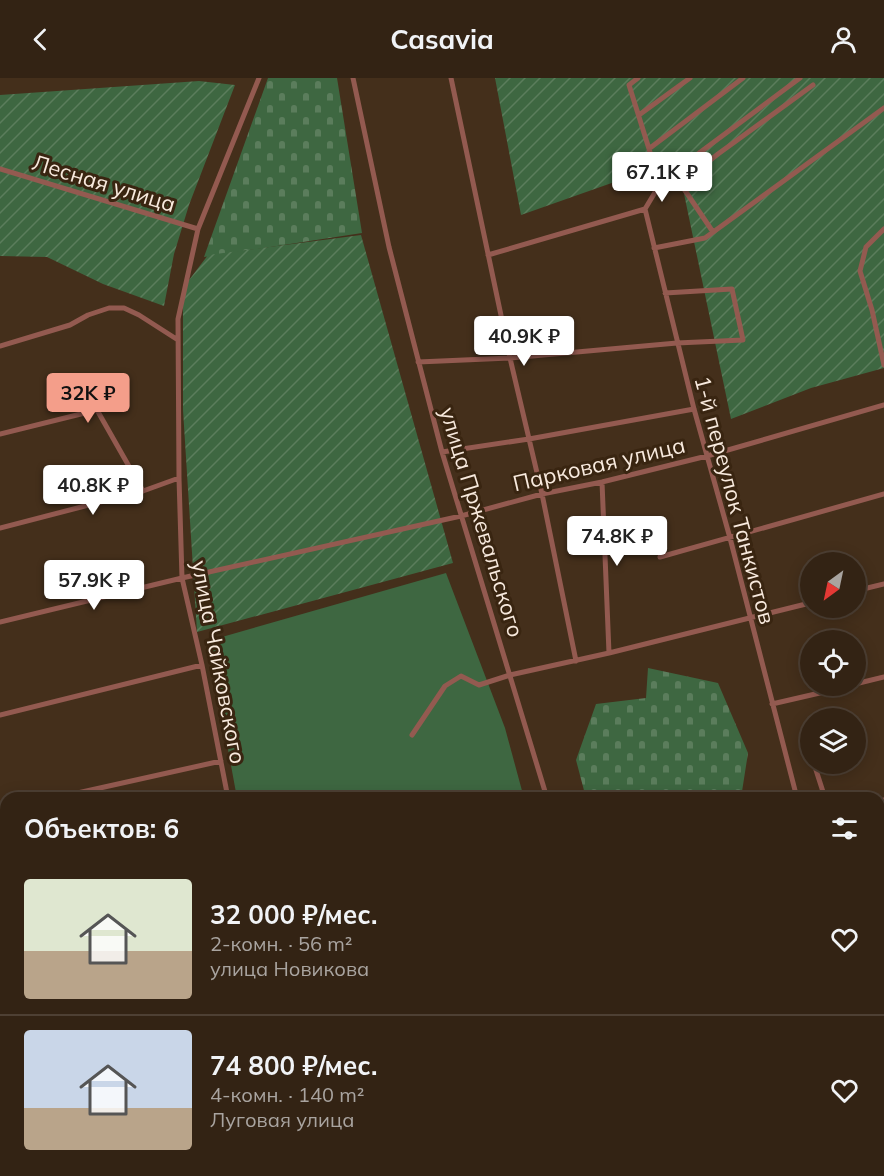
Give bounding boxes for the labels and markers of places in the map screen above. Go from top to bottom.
pin: 67.1K ₽ [607,152,717,203]
pin: 40.9K ₽ [469,316,579,367]
pin: 32K ₽ [46,373,130,424]
pin: 40.8K ₽ [38,465,148,516]
pin: 74.8K ₽ [562,516,672,567]
pin: 57.9K ₽ [39,560,149,611]

